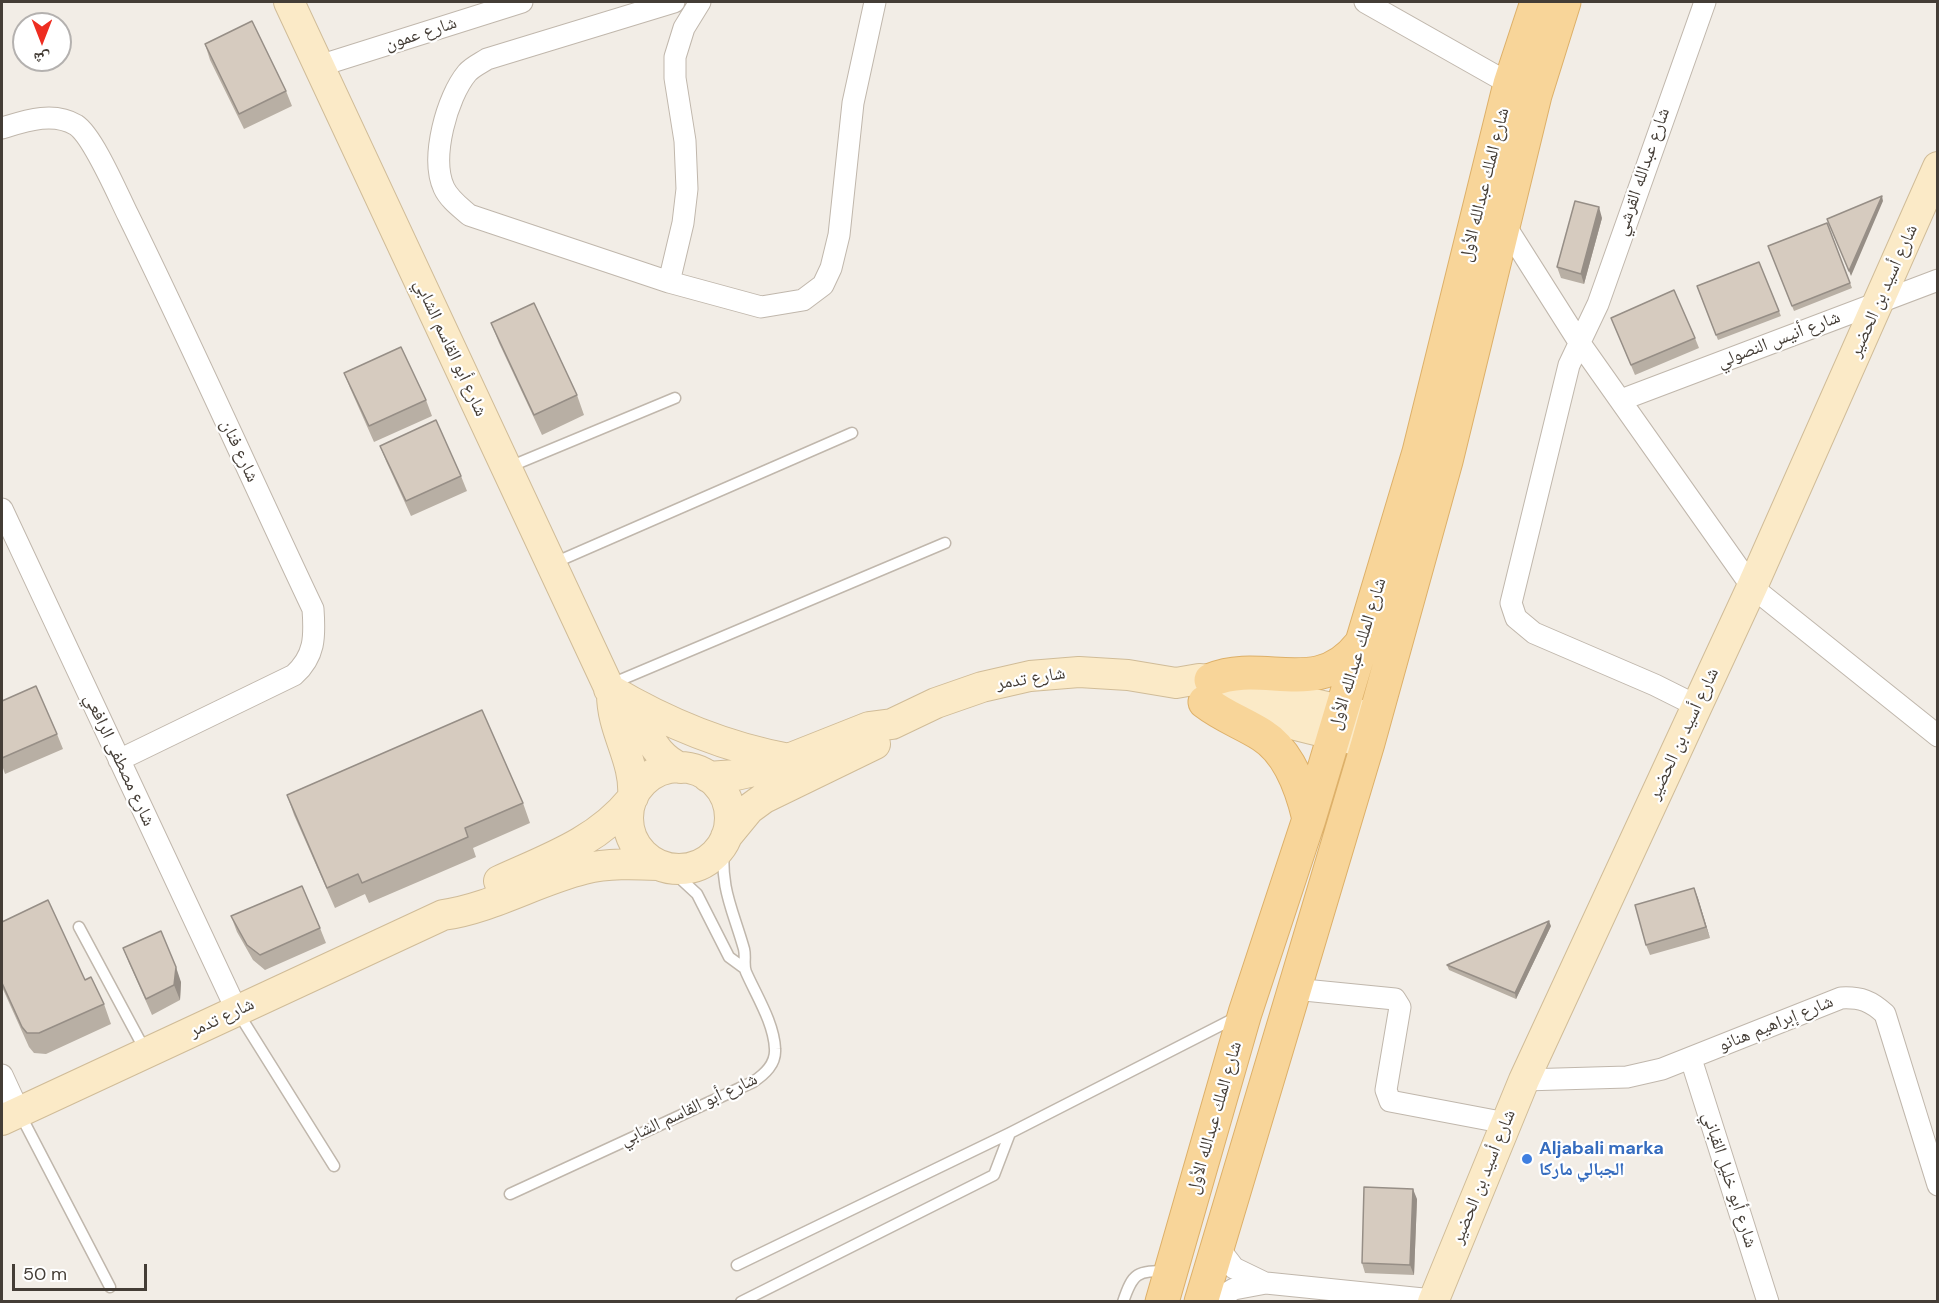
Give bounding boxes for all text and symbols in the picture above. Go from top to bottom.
north arrow [12,12,72,72]
street label: شارع عمون [382,12,460,56]
text: ش [34,48,51,69]
street label: شارع عبدالله القرشي [1611,105,1675,239]
street label: شارع الملك عبدالله الأول [1455,106,1515,264]
street label: شارع أسيد بن الحضير [1845,221,1923,361]
street label: شارع أبو القاسم الشابي [409,276,491,420]
street label: شارع أنيس النصولي [1715,307,1843,373]
street label: شارع فنان [215,416,263,486]
street label: شارع الملك عبدالله الأول [1325,575,1391,733]
street label: شارع تدمر [995,663,1067,695]
street label: شارع أسيد بن الحضير [1644,665,1724,803]
street label: شارع مصطفى الرافعي [79,690,159,830]
street label: شارع إبراهيم هنانو [1715,991,1837,1057]
street label: شارع تدمر [186,994,258,1042]
street label: شارع الملك عبدالله الأول [1183,1039,1247,1197]
street label: شارع أبو القاسم الشابي [617,1069,761,1151]
street label: شارع أسيد بن الحضير [1447,1107,1521,1247]
street label: شارع أبو خليل القباني [1697,1109,1761,1251]
place label: Aljabali marka الجبالي ماركا [1539,1138,1664,1180]
marker: Aljabali marka الجبالي ماركا [1520,1152,1534,1166]
scale bar [15,1252,150,1290]
text: 50 m [23,1262,67,1286]

